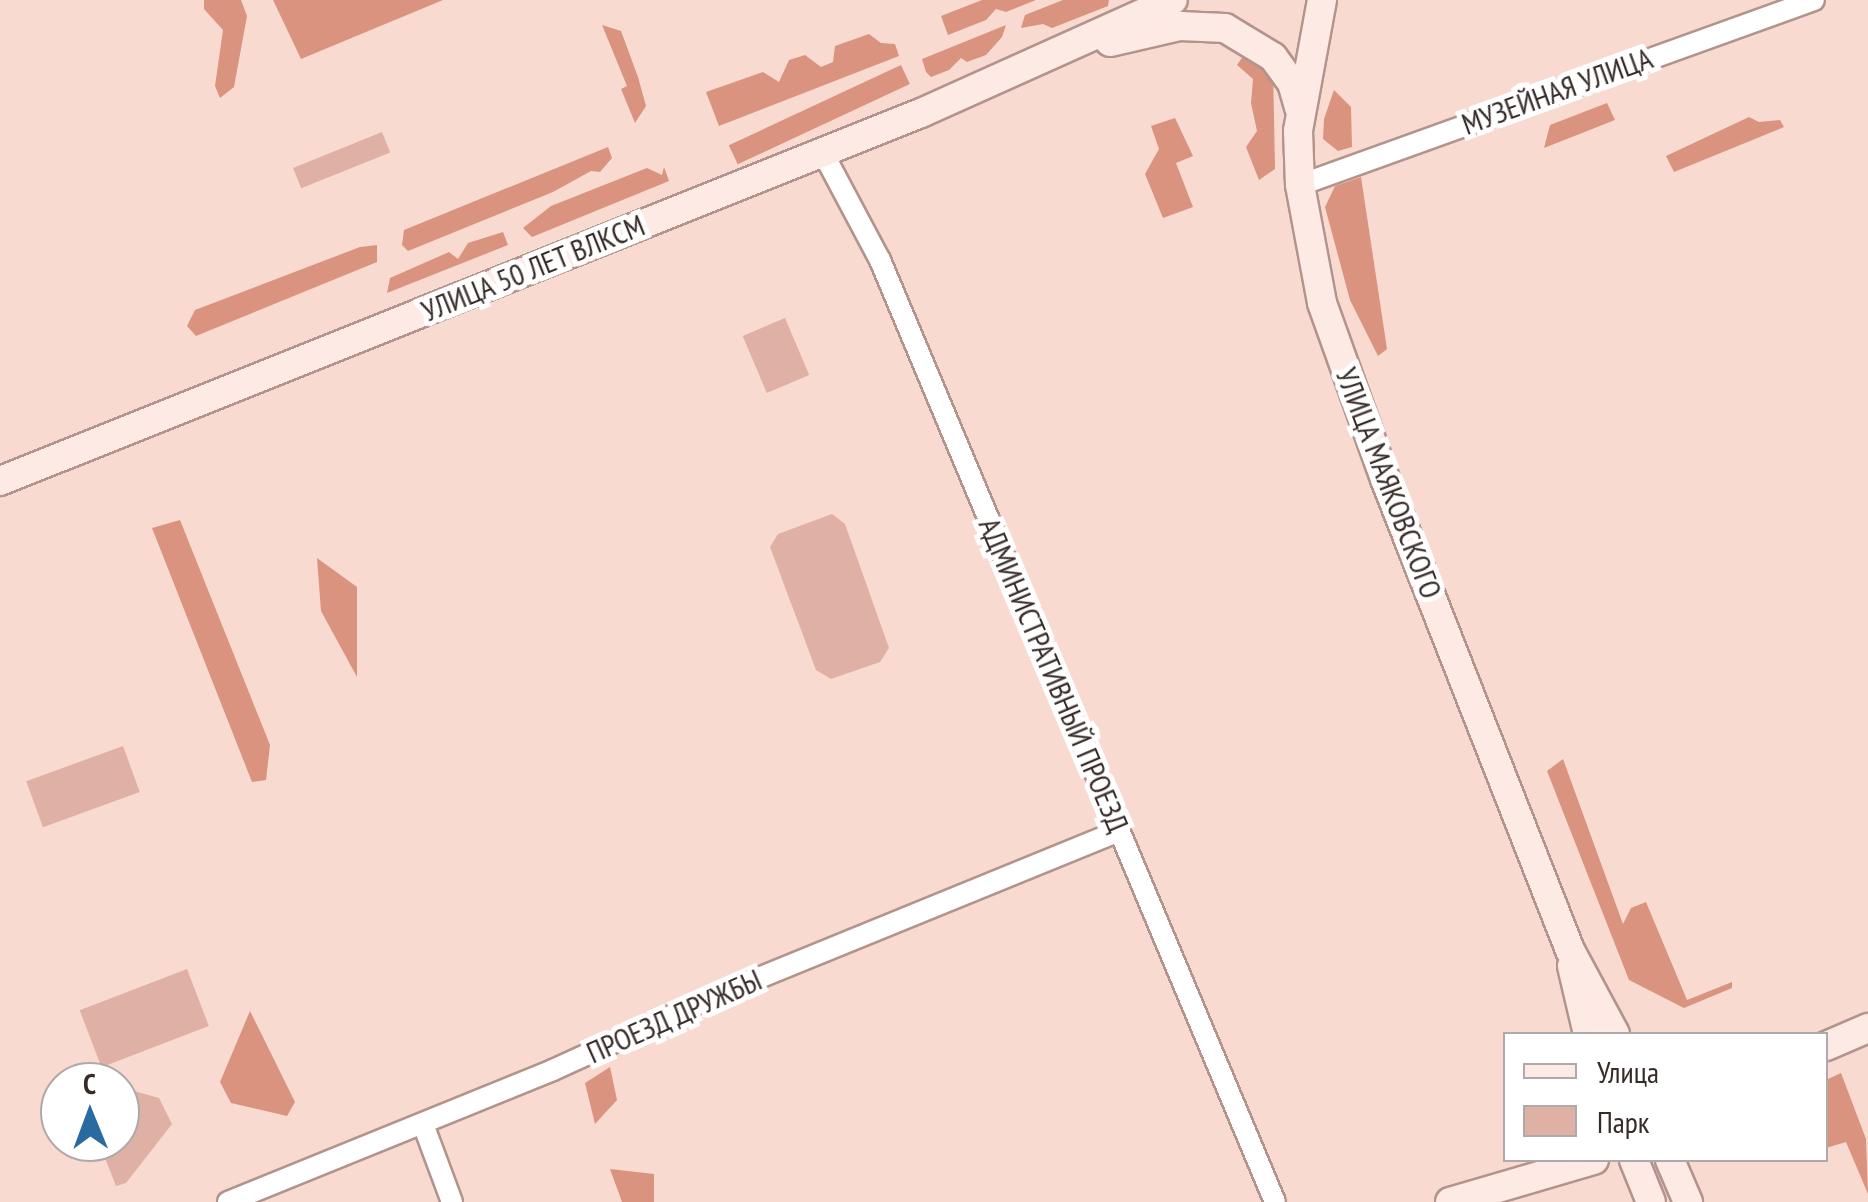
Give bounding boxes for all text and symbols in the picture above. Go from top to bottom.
street label: МУЗЕЙНАЯ УЛИЦА [1457,40,1657,142]
street label: УЛИЦА 50 ЛЕТ ВЛКСМ [415,207,651,329]
street label: УЛИЦА МАЯКОВСКОГО [1328,362,1450,604]
street label: АДМИНИСТРАТИВНЫЙ ПРОЕЗД [971,513,1137,837]
street label: ПРОЕЗД ДРУЖБЫ [581,961,767,1071]
legend [1503,1032,1828,1162]
text: Улица [1597,1052,1659,1091]
north arrow [40,1062,140,1162]
text: С [83,1065,96,1102]
text: Парк [1597,1102,1649,1141]

